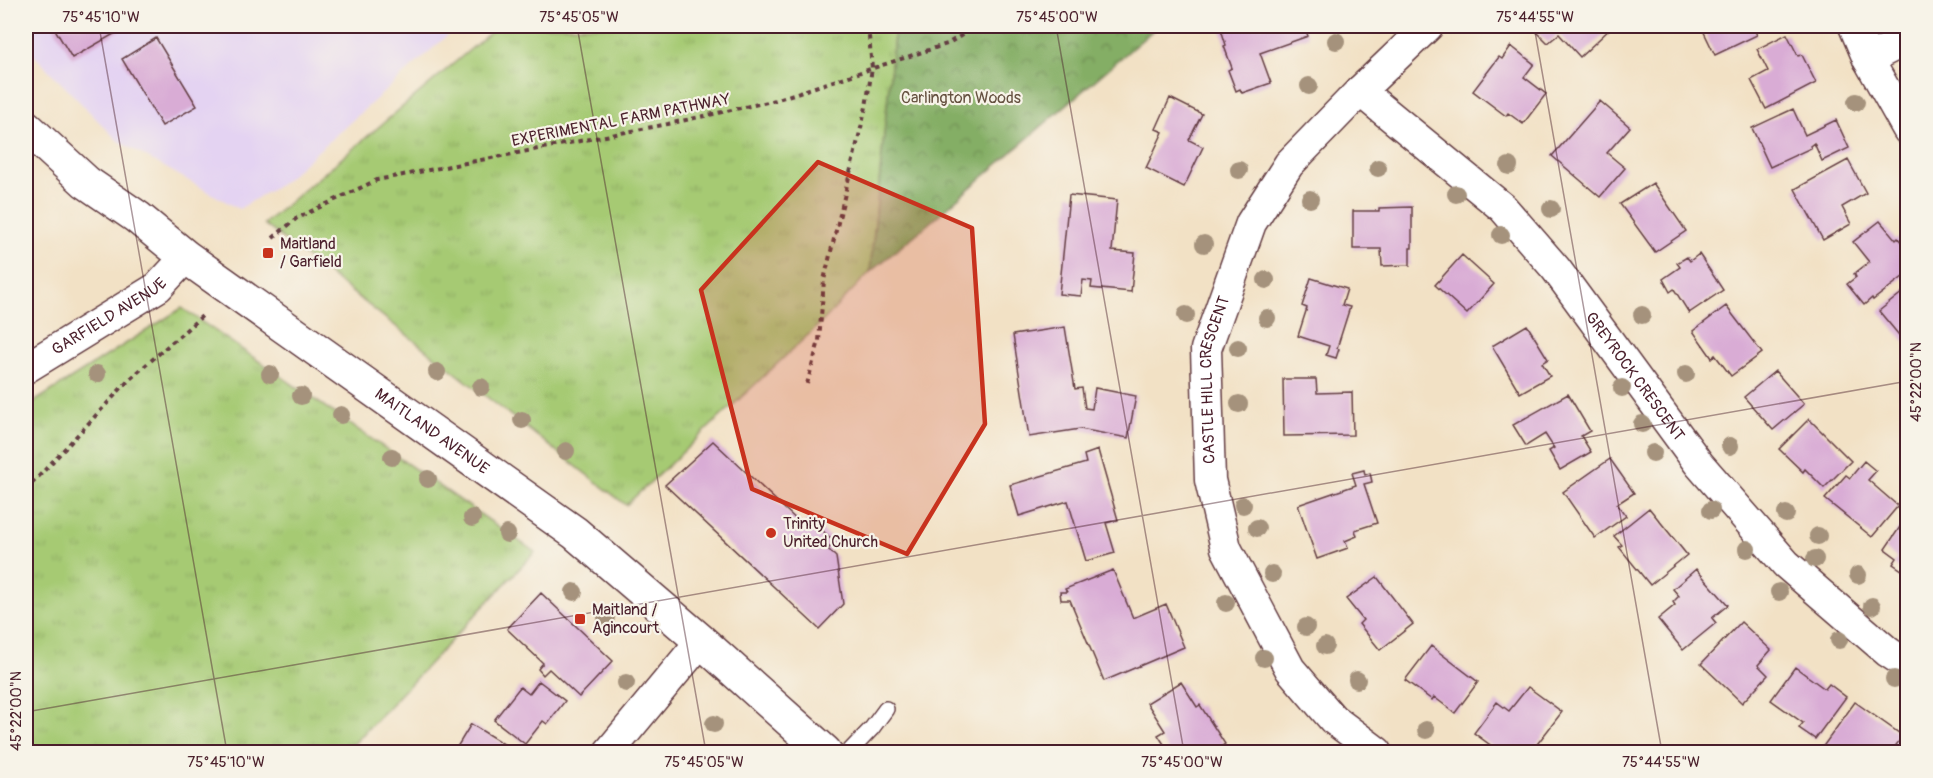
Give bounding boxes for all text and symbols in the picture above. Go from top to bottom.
text: 75°45'10"W [62,8,140,27]
text: 75°45'05"W [539,8,619,27]
text: 75°45'00"W [1016,8,1098,27]
text: 75°44'55"W [1496,8,1574,27]
park label: Carlington Woods [901,88,1021,108]
street label: EXPERIMENTAL FARM PATHWAY [510,89,732,151]
place label: Maitland / Garfield [280,234,342,272]
marker: Maitland / Garfield [261,246,275,260]
street label: GARFIELD AVENUE [48,274,171,360]
street label: CASTLE HILL CRESCENT [1196,293,1234,464]
street label: GREYROCK CRESCENT [1581,308,1689,445]
text: 45°22'00"N [1907,342,1926,422]
street label: MAITLAND AVENUE [371,384,493,479]
place label: Trinity United Church [783,514,878,552]
marker: Trinity United Church [764,526,778,540]
place label: Maitland / Agincourt [592,600,660,638]
marker: Maitland / Agincourt [573,612,587,626]
text: 45°22'00"N [7,671,26,751]
text: 75°45'10"W [187,753,265,772]
text: 75°45'05"W [664,753,744,772]
text: 75°45'00"W [1141,753,1223,772]
text: 75°44'55"W [1622,753,1700,772]

